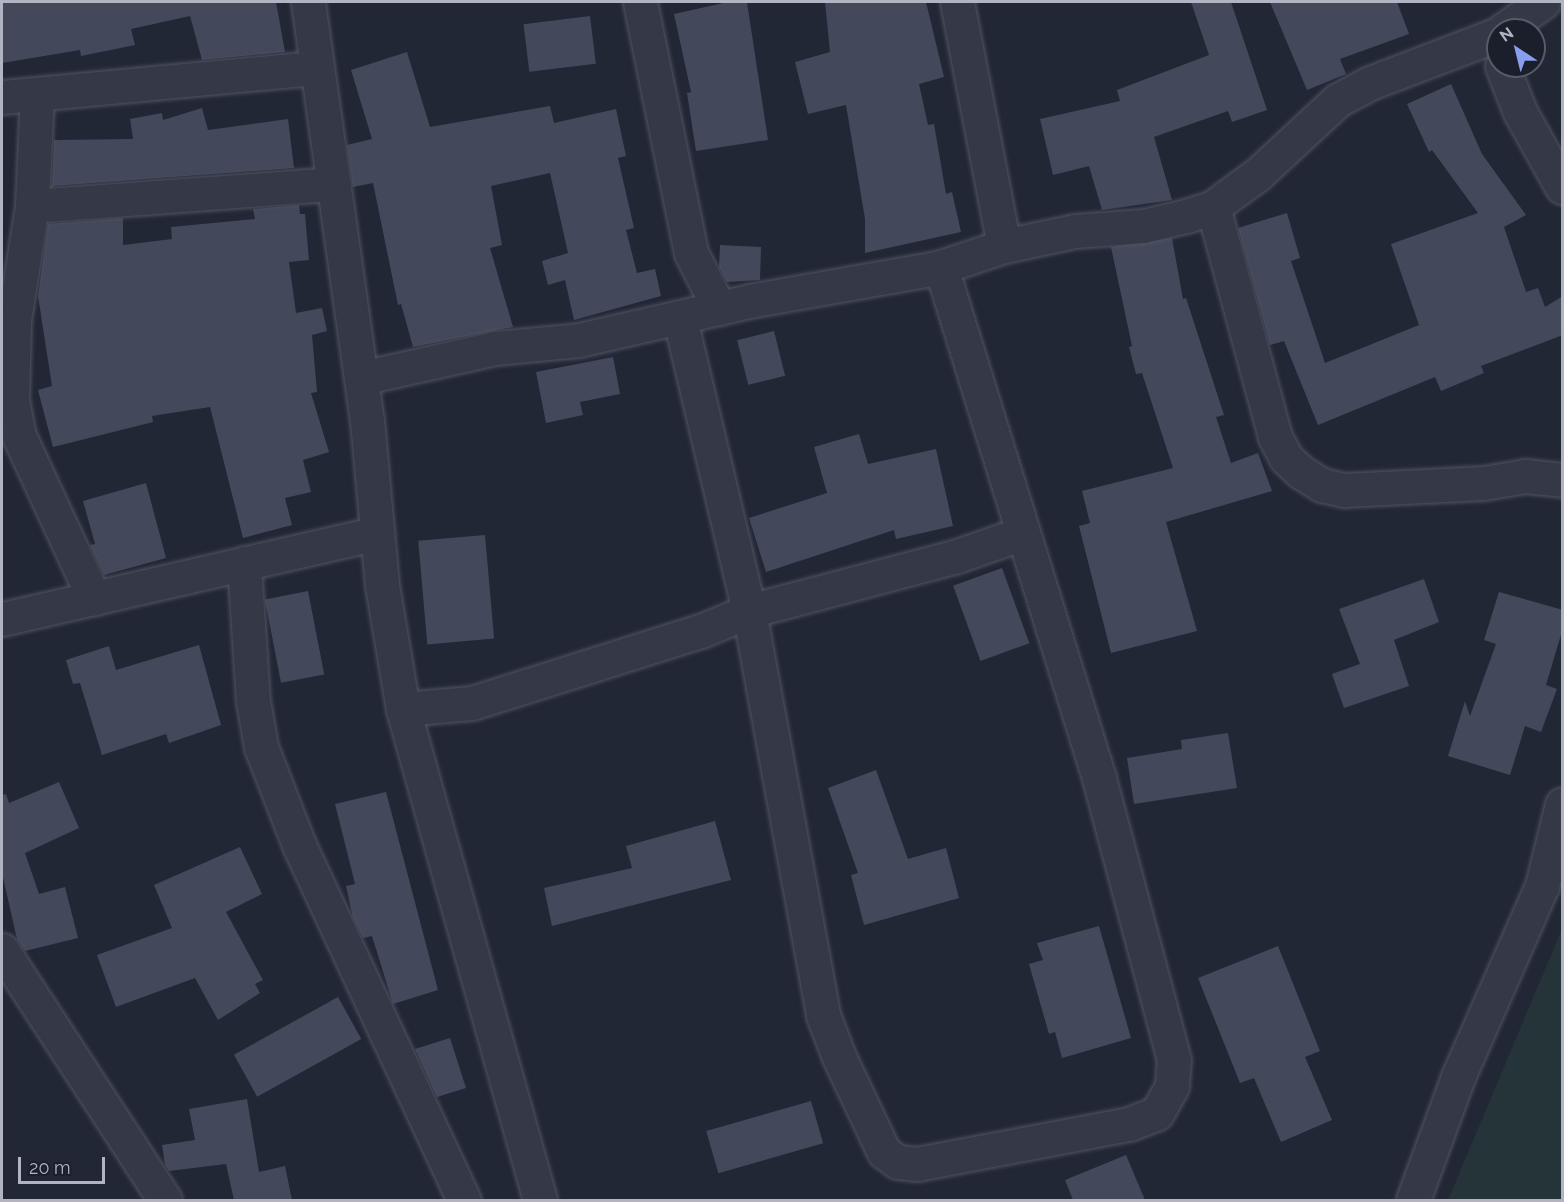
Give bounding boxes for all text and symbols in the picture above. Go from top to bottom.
north arrow [1486,18,1546,78]
text: N [1496,23,1517,46]
scale bar [21,1145,108,1183]
text: 20 m [29,1157,71,1178]

